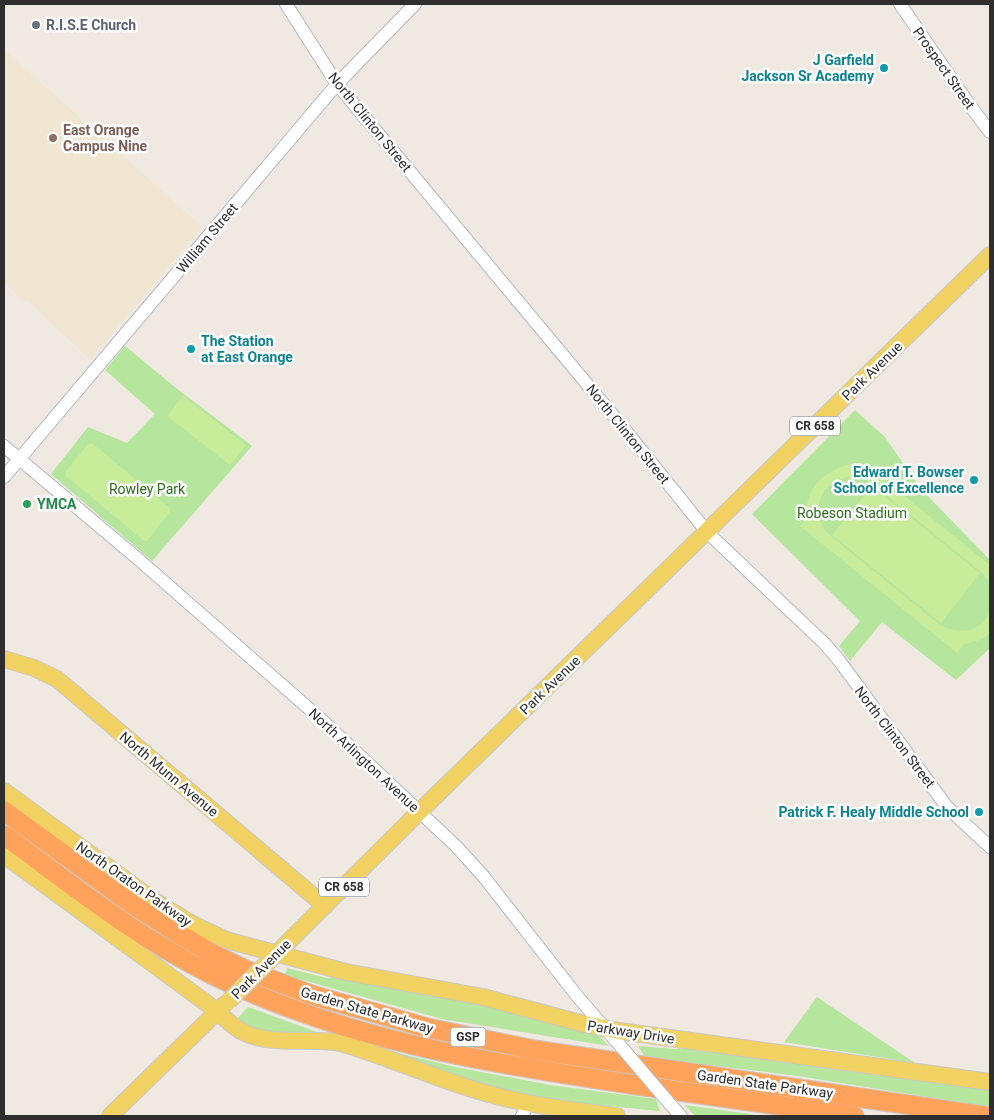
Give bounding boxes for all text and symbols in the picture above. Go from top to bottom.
place label: R.I.S.E Church [46,17,136,33]
marker: R.I.S.E Church [30,19,42,31]
street label: Prospect Street [910,24,978,112]
place label: J Garfield Jackson Sr Academy [741,52,875,84]
marker: J Garfield Jackson Sr Academy [878,62,890,74]
street label: North Clinton Street [325,69,415,175]
place label: East Orange Campus Nine [63,122,148,154]
marker: East Orange Campus Nine [47,132,59,144]
street label: William Street [173,199,241,276]
place label: The Station at East Orange [201,333,293,365]
street label: Park Avenue [839,338,905,404]
marker: The Station at East Orange [185,343,197,355]
street label: North Clinton Street [583,381,673,487]
road number: CR 658 [790,416,840,436]
place label: Edward T. Bowser School of Excellence [833,464,964,496]
marker: Edward T. Bowser School of Excellence [968,474,980,486]
park label: Rowley Park [109,481,186,497]
place label: YMCA [37,496,77,512]
marker: YMCA [21,498,33,510]
park label: Robeson Stadium [797,505,907,521]
street label: Park Avenue [517,652,583,718]
street label: North Clinton Street [852,683,939,791]
street label: North Arlington Avenue [306,705,422,815]
street label: North Munn Avenue [117,728,221,820]
place label: Patrick F. Healy Middle School [778,804,969,820]
marker: Patrick F. Healy Middle School [973,806,985,818]
street label: North Oraton Parkway [73,838,195,930]
road number: CR 658 [319,878,369,896]
street label: Park Avenue [228,936,294,1002]
street label: Garden State Parkway [299,983,435,1037]
street label: Parkway Drive [586,1017,676,1047]
road number: GSP [450,1028,486,1046]
street label: Garden State Parkway [696,1067,834,1102]

